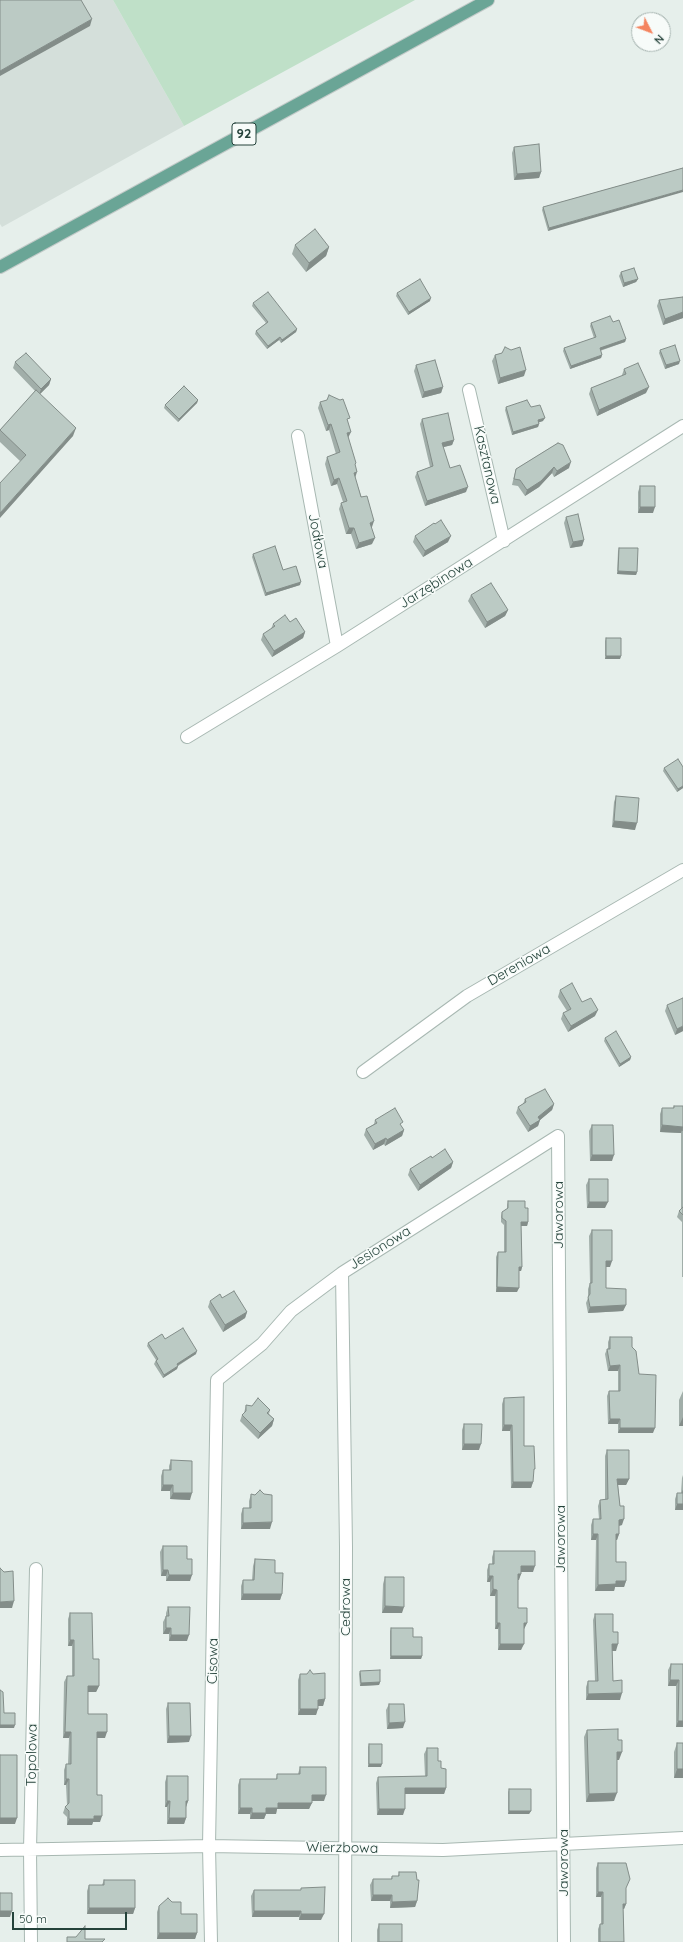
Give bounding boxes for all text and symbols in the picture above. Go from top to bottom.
north arrow [631,12,671,52]
text: N [651,32,667,47]
road number: 92 [232,123,256,145]
street label: Kasztanowa [470,424,504,506]
street label: Jodłowa [304,512,332,570]
street label: Jarzębinowa [396,554,476,612]
street label: Dereniowa [485,940,553,990]
street label: Jaworowa [551,1181,567,1249]
street label: Jesionowa [346,1222,414,1274]
street label: Jaworowa [553,1505,569,1573]
street label: Cedrowa [338,1578,354,1636]
street label: Cisowa [204,1638,222,1684]
street label: Topolowa [23,1723,41,1787]
street label: Jaworowa [556,1829,572,1897]
street label: Wierzbowa [306,1839,378,1857]
scale bar [14,1904,129,1930]
text: 50 m [19,1911,47,1926]

